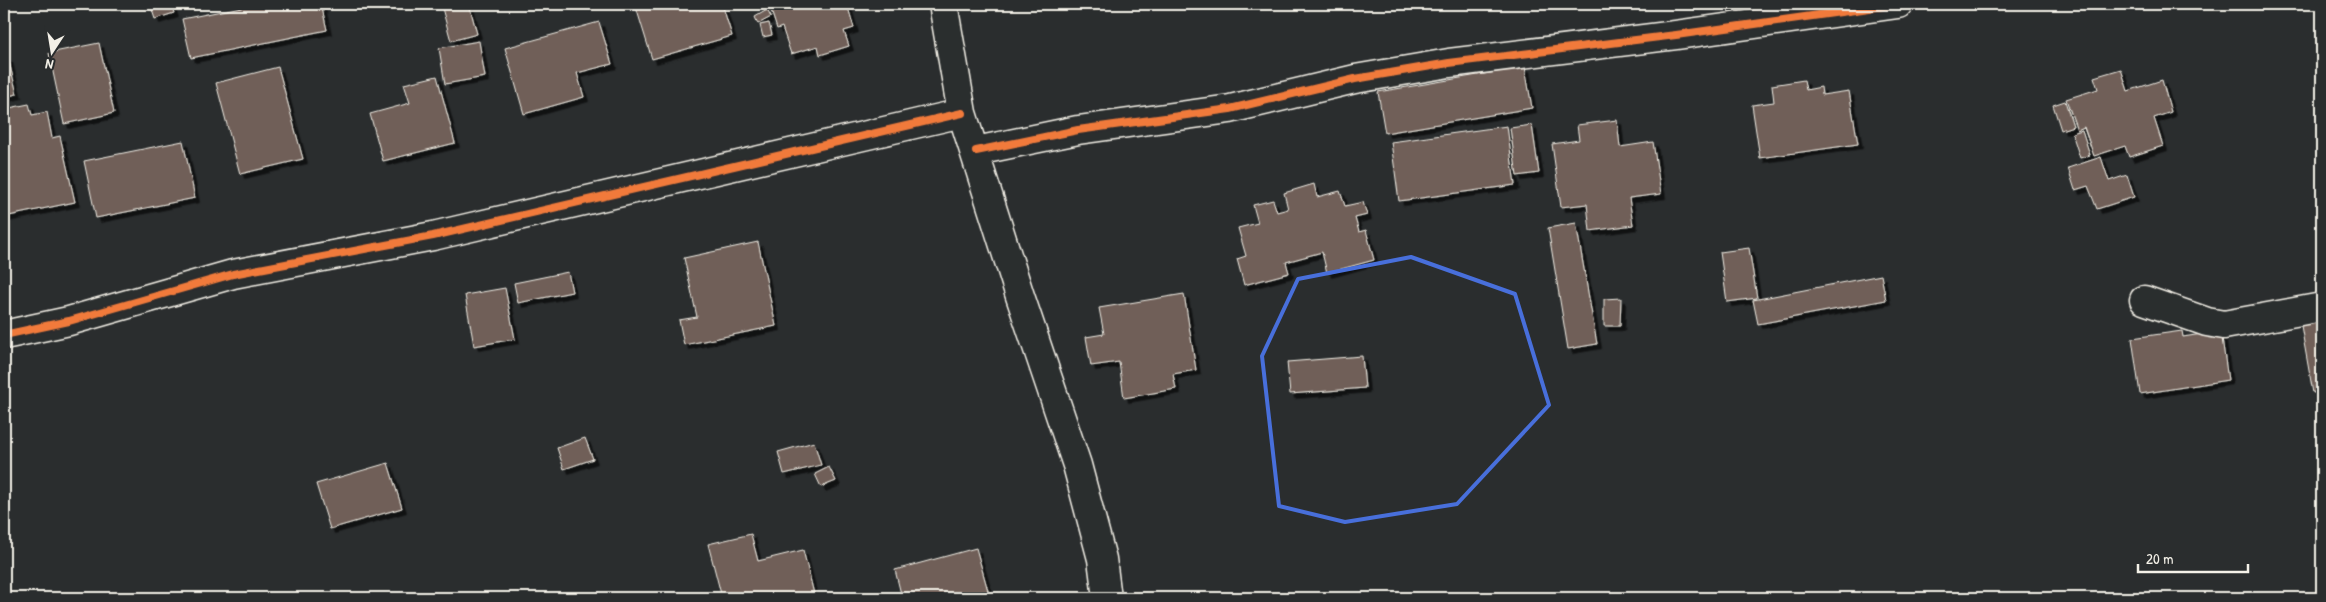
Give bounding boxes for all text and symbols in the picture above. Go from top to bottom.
north arrow [28,28,78,78]
text: N [43,55,55,75]
scale bar [2138,542,2248,574]
text: 20 m [2146,548,2173,569]

